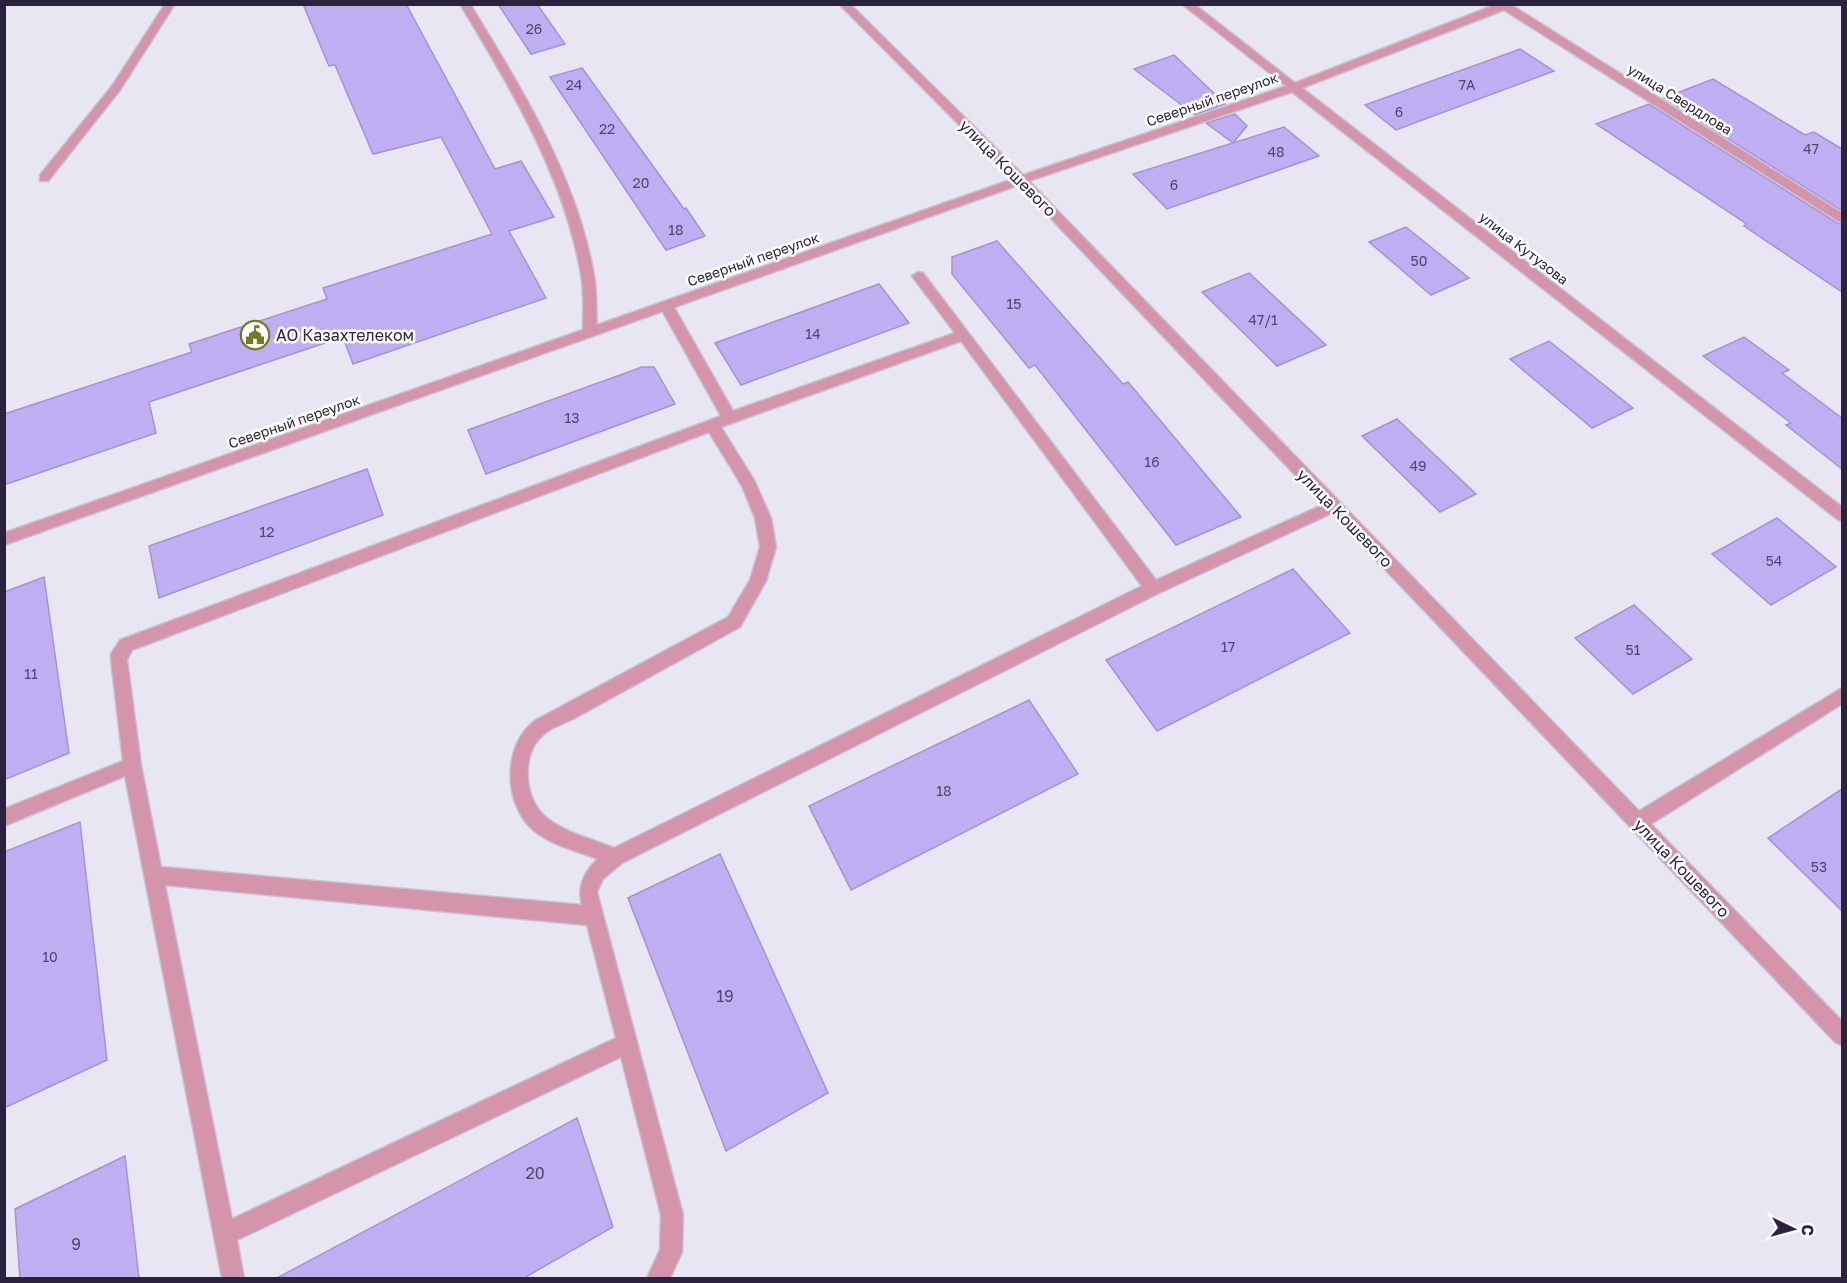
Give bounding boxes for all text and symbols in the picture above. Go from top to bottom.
house number: 26 [526,20,542,37]
street label: улица Свердлова [1625,60,1735,138]
street label: Северный переулок [1144,68,1280,130]
house number: 24 [566,76,582,93]
house number: 7А [1459,76,1476,93]
house number: 6 [1395,103,1403,120]
street label: улица Кошевого [955,115,1061,221]
house number: 22 [599,120,615,137]
house number: 47 [1803,140,1819,157]
house number: 48 [1267,143,1285,160]
house number: 20 [633,174,649,191]
house number: 6 [1170,176,1178,193]
street label: улица Кутузова [1476,208,1572,288]
house number: 18 [668,221,684,238]
street label: Северный переулок [685,228,821,290]
house number: 50 [1411,252,1427,269]
house number: 15 [1007,295,1021,312]
house number: 47/1 [1248,311,1278,328]
public building icon: АО Казахтелеком [239,319,271,351]
place label: АО Казахтелеком [276,325,414,345]
house number: 14 [805,325,821,342]
street label: Северный переулок [226,390,362,452]
house number: 13 [565,409,579,426]
house number: 16 [1144,453,1160,470]
house number: 49 [1409,457,1427,474]
street label: улица Кошевого [1293,465,1397,571]
house number: 12 [260,523,274,540]
house number: 54 [1766,552,1782,569]
house number: 17 [1221,638,1235,655]
house number: 51 [1626,641,1641,658]
house number: 11 [24,665,38,682]
house number: 18 [936,782,952,799]
street label: улица Кошевого [1630,815,1734,921]
house number: 53 [1811,858,1827,875]
house number: 10 [42,948,58,965]
house number: 19 [716,986,734,1006]
house number: 20 [525,1163,545,1183]
north arrow [1763,1199,1823,1259]
text: С [1797,1224,1818,1237]
house number: 9 [71,1234,81,1254]

